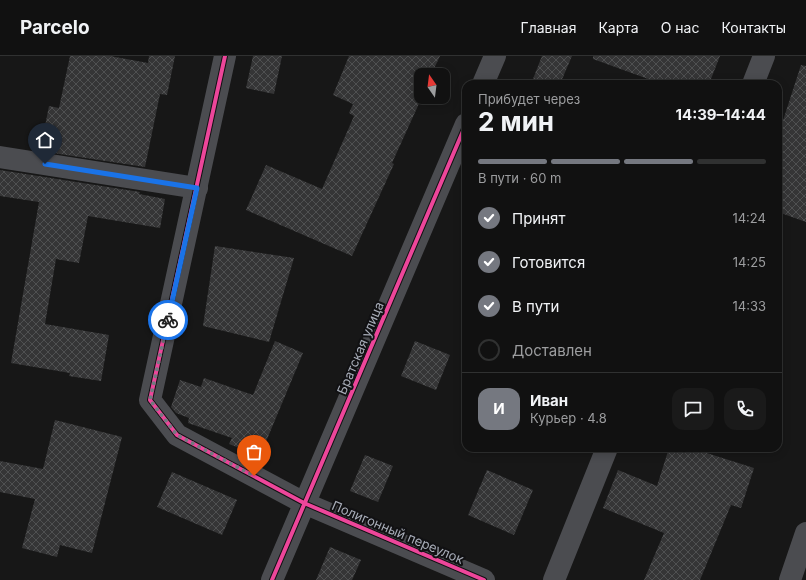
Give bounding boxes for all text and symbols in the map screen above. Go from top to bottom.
text: Parcelo [20,16,90,39]
text: Главная [521,19,576,36]
text: Карта [598,19,639,36]
text: О нас [661,19,699,36]
text: Контакты [721,19,786,36]
north arrow [414,68,450,104]
map controls [414,68,450,104]
text: Прибудет через [478,91,580,107]
text: 14:39–14:44 [676,105,766,124]
text: 2 мин [478,106,554,137]
pin [28,123,62,164]
icon: home [34,129,56,151]
text: В пути · 60 m [478,170,561,186]
icon: check [478,207,500,229]
text: Принят [512,209,565,228]
text: 14:24 [732,210,766,226]
icon: check [478,251,500,273]
text: Готовится [512,253,585,272]
text: 14:25 [733,254,766,270]
icon: check [478,295,500,317]
text: В пути [512,297,559,316]
text: 14:33 [733,298,766,314]
street label: Братская улица [333,299,387,397]
courier [148,300,188,340]
icon: bike [157,309,179,331]
text: Доставлен [512,341,592,360]
button: chat [672,388,714,430]
button: phone [724,388,766,430]
text: Иван [530,391,568,410]
text: И [493,399,505,418]
text: Курьер · 4.8 [530,410,607,426]
pin [237,435,271,476]
icon: bag [243,441,265,463]
street label: Полигонный переулок [330,497,466,567]

